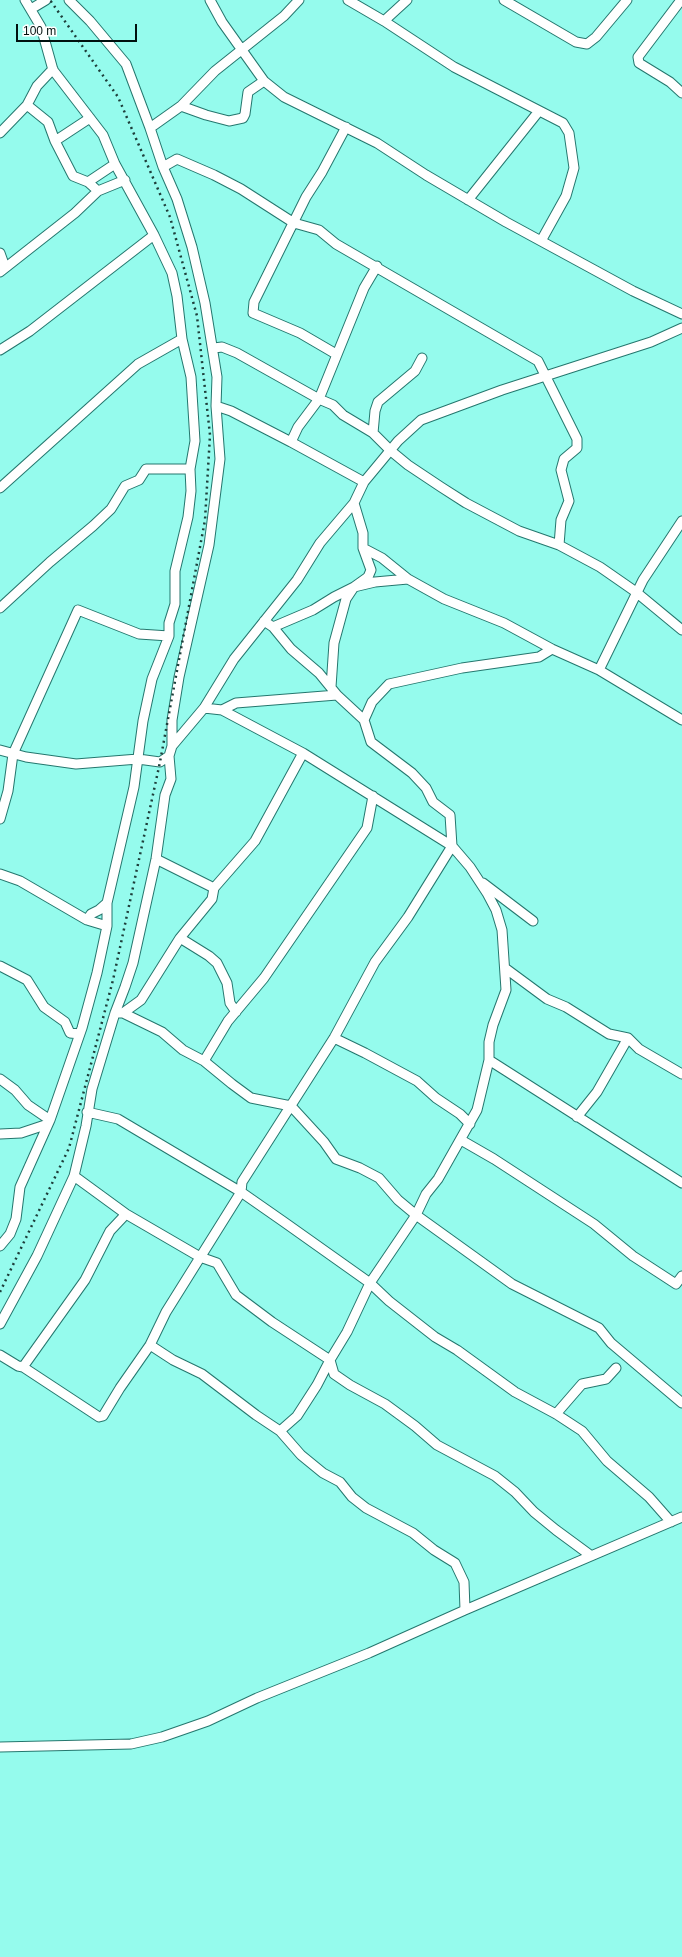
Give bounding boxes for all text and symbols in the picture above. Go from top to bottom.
scale bar [18,16,139,42]
text: 100 m [23,24,56,38]

